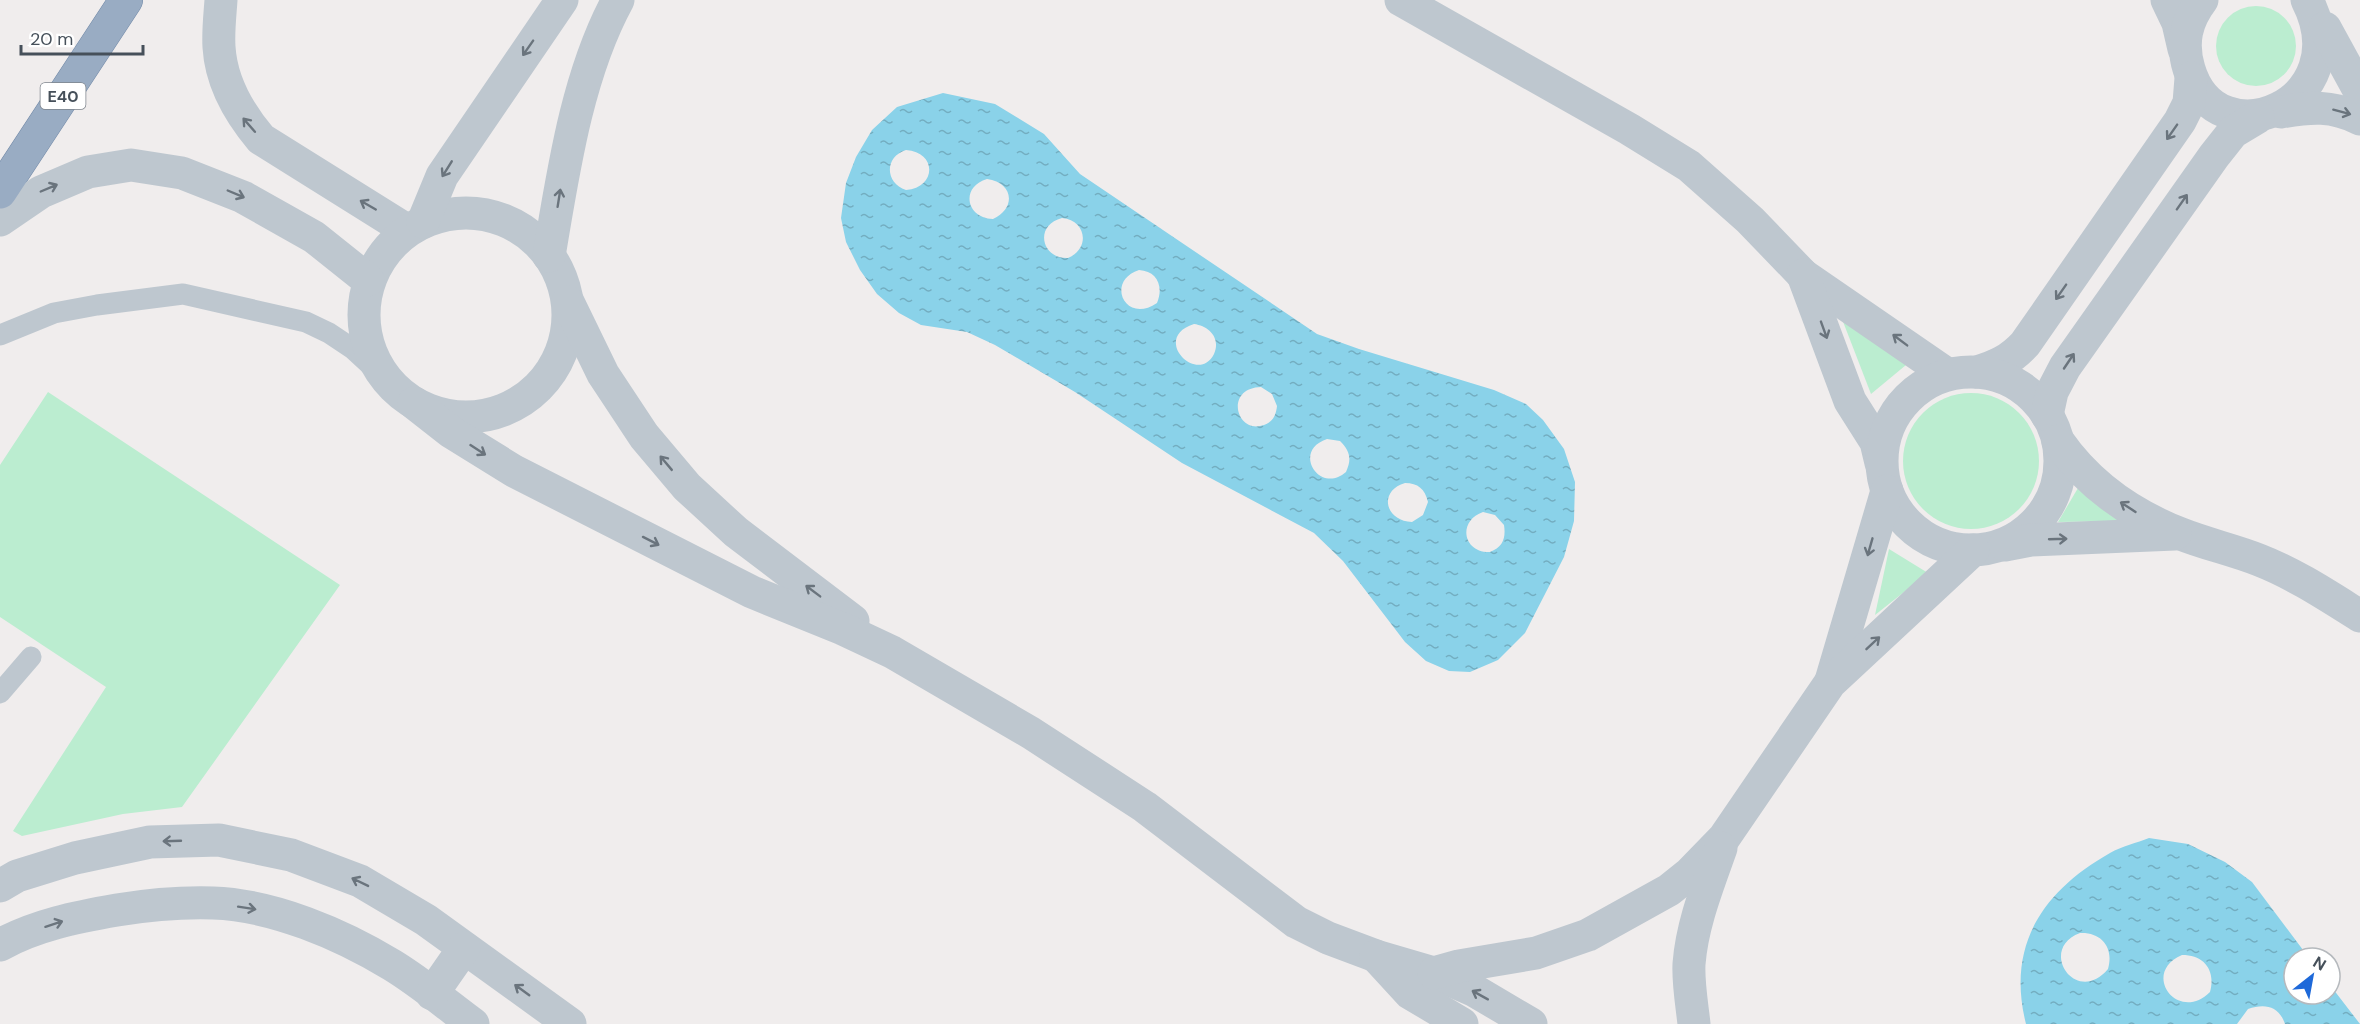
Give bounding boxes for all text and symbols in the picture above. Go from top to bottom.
scale bar [21,18,142,56]
text: 20 m [30,27,73,51]
one-way arrow [522,40,534,56]
road number: E40 [40,83,86,109]
one-way arrow [2332,107,2351,119]
one-way arrow [243,117,256,133]
one-way arrow [2166,123,2178,139]
one-way arrow [440,160,452,177]
one-way arrow [40,182,58,193]
one-way arrow [226,189,244,200]
one-way arrow [554,189,565,208]
one-way arrow [2175,194,2188,210]
one-way arrow [360,199,377,211]
one-way arrow [2055,283,2067,300]
one-way arrow [1819,320,1830,339]
one-way arrow [1892,334,1908,347]
one-way arrow [2063,354,2075,370]
one-way arrow [470,443,487,456]
one-way arrow [659,456,673,471]
one-way arrow [2120,501,2137,513]
one-way arrow [2048,533,2068,544]
one-way arrow [641,536,659,547]
one-way arrow [1864,537,1875,556]
one-way arrow [805,584,821,597]
one-way arrow [1866,636,1881,650]
one-way arrow [162,836,182,847]
one-way arrow [352,876,370,888]
one-way arrow [236,903,256,914]
one-way arrow [44,917,63,928]
north arrow [2282,946,2342,1006]
text: N [2309,952,2330,976]
one-way arrow [515,984,531,996]
one-way arrow [1472,989,1490,1000]

